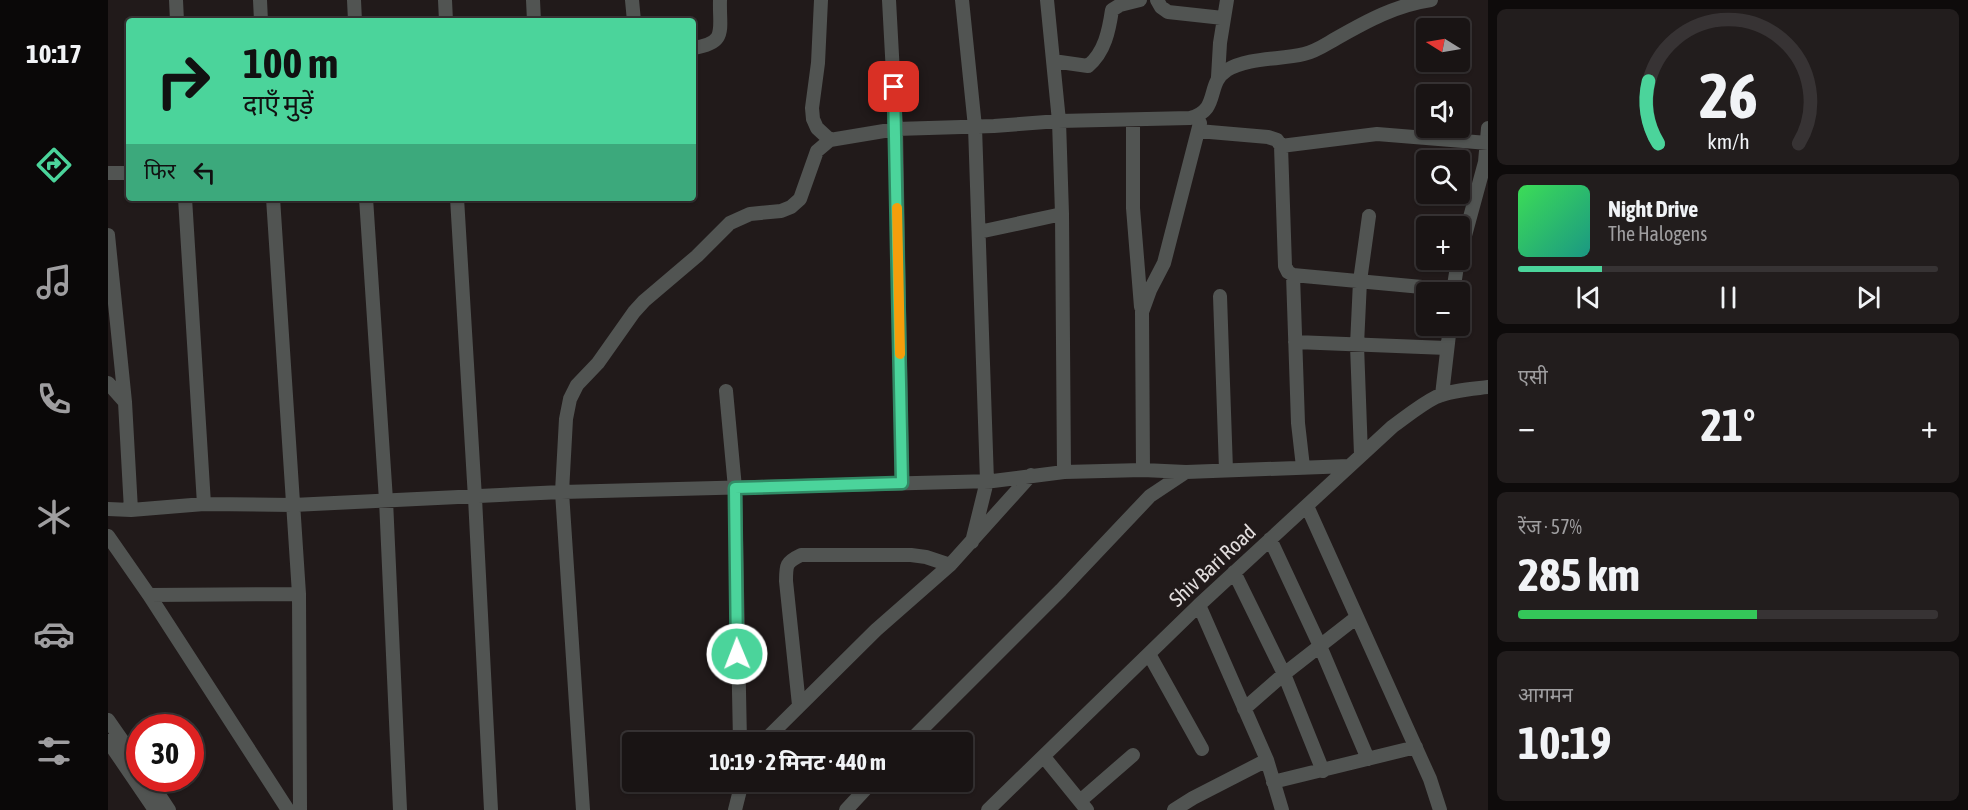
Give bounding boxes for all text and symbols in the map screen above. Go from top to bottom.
north arrow [1416,18,1470,72]
map controls [1416,18,1470,336]
text: 10:17 [26,38,82,69]
text: 100 m [243,39,338,87]
icon: right [144,42,222,120]
text: 26 [1699,60,1757,131]
pin [868,61,919,112]
icon: arrive [877,70,910,103]
button: sound [1416,84,1470,138]
text: दाएँ मुड़ें [243,89,314,120]
text: km/h [1707,129,1749,154]
icon: directions [33,144,75,186]
button: search [1416,150,1470,204]
icon: left [188,156,221,189]
text: फिर [144,158,176,184]
text: Night Drive [1608,196,1698,222]
button: + [1416,216,1470,270]
text: The Halogens [1608,222,1707,245]
icon: music [33,261,75,303]
icon: previous [1572,281,1605,314]
icon: pause [1712,281,1745,314]
icon: next [1852,281,1885,314]
button: − [1416,282,1470,336]
text: एसी [1518,365,1548,388]
icon: phone [33,378,75,420]
text: 21° [1701,399,1755,451]
text: − [1518,407,1535,445]
text: + [1921,407,1938,445]
icon: climate [33,496,75,538]
text: रेंज · 57% [1518,515,1582,538]
street label: Shiv Bari Road [1164,519,1260,611]
text: 285 km [1518,549,1640,601]
icon: car [33,613,75,655]
position arrow [705,622,769,686]
text: आगमन [1518,683,1573,706]
speed limit sign: 30 [126,714,204,792]
text: 10:19 [1518,717,1612,769]
icon: filters [33,730,75,772]
text: 10:19 · 2 मिनट · 440 m [709,749,886,775]

